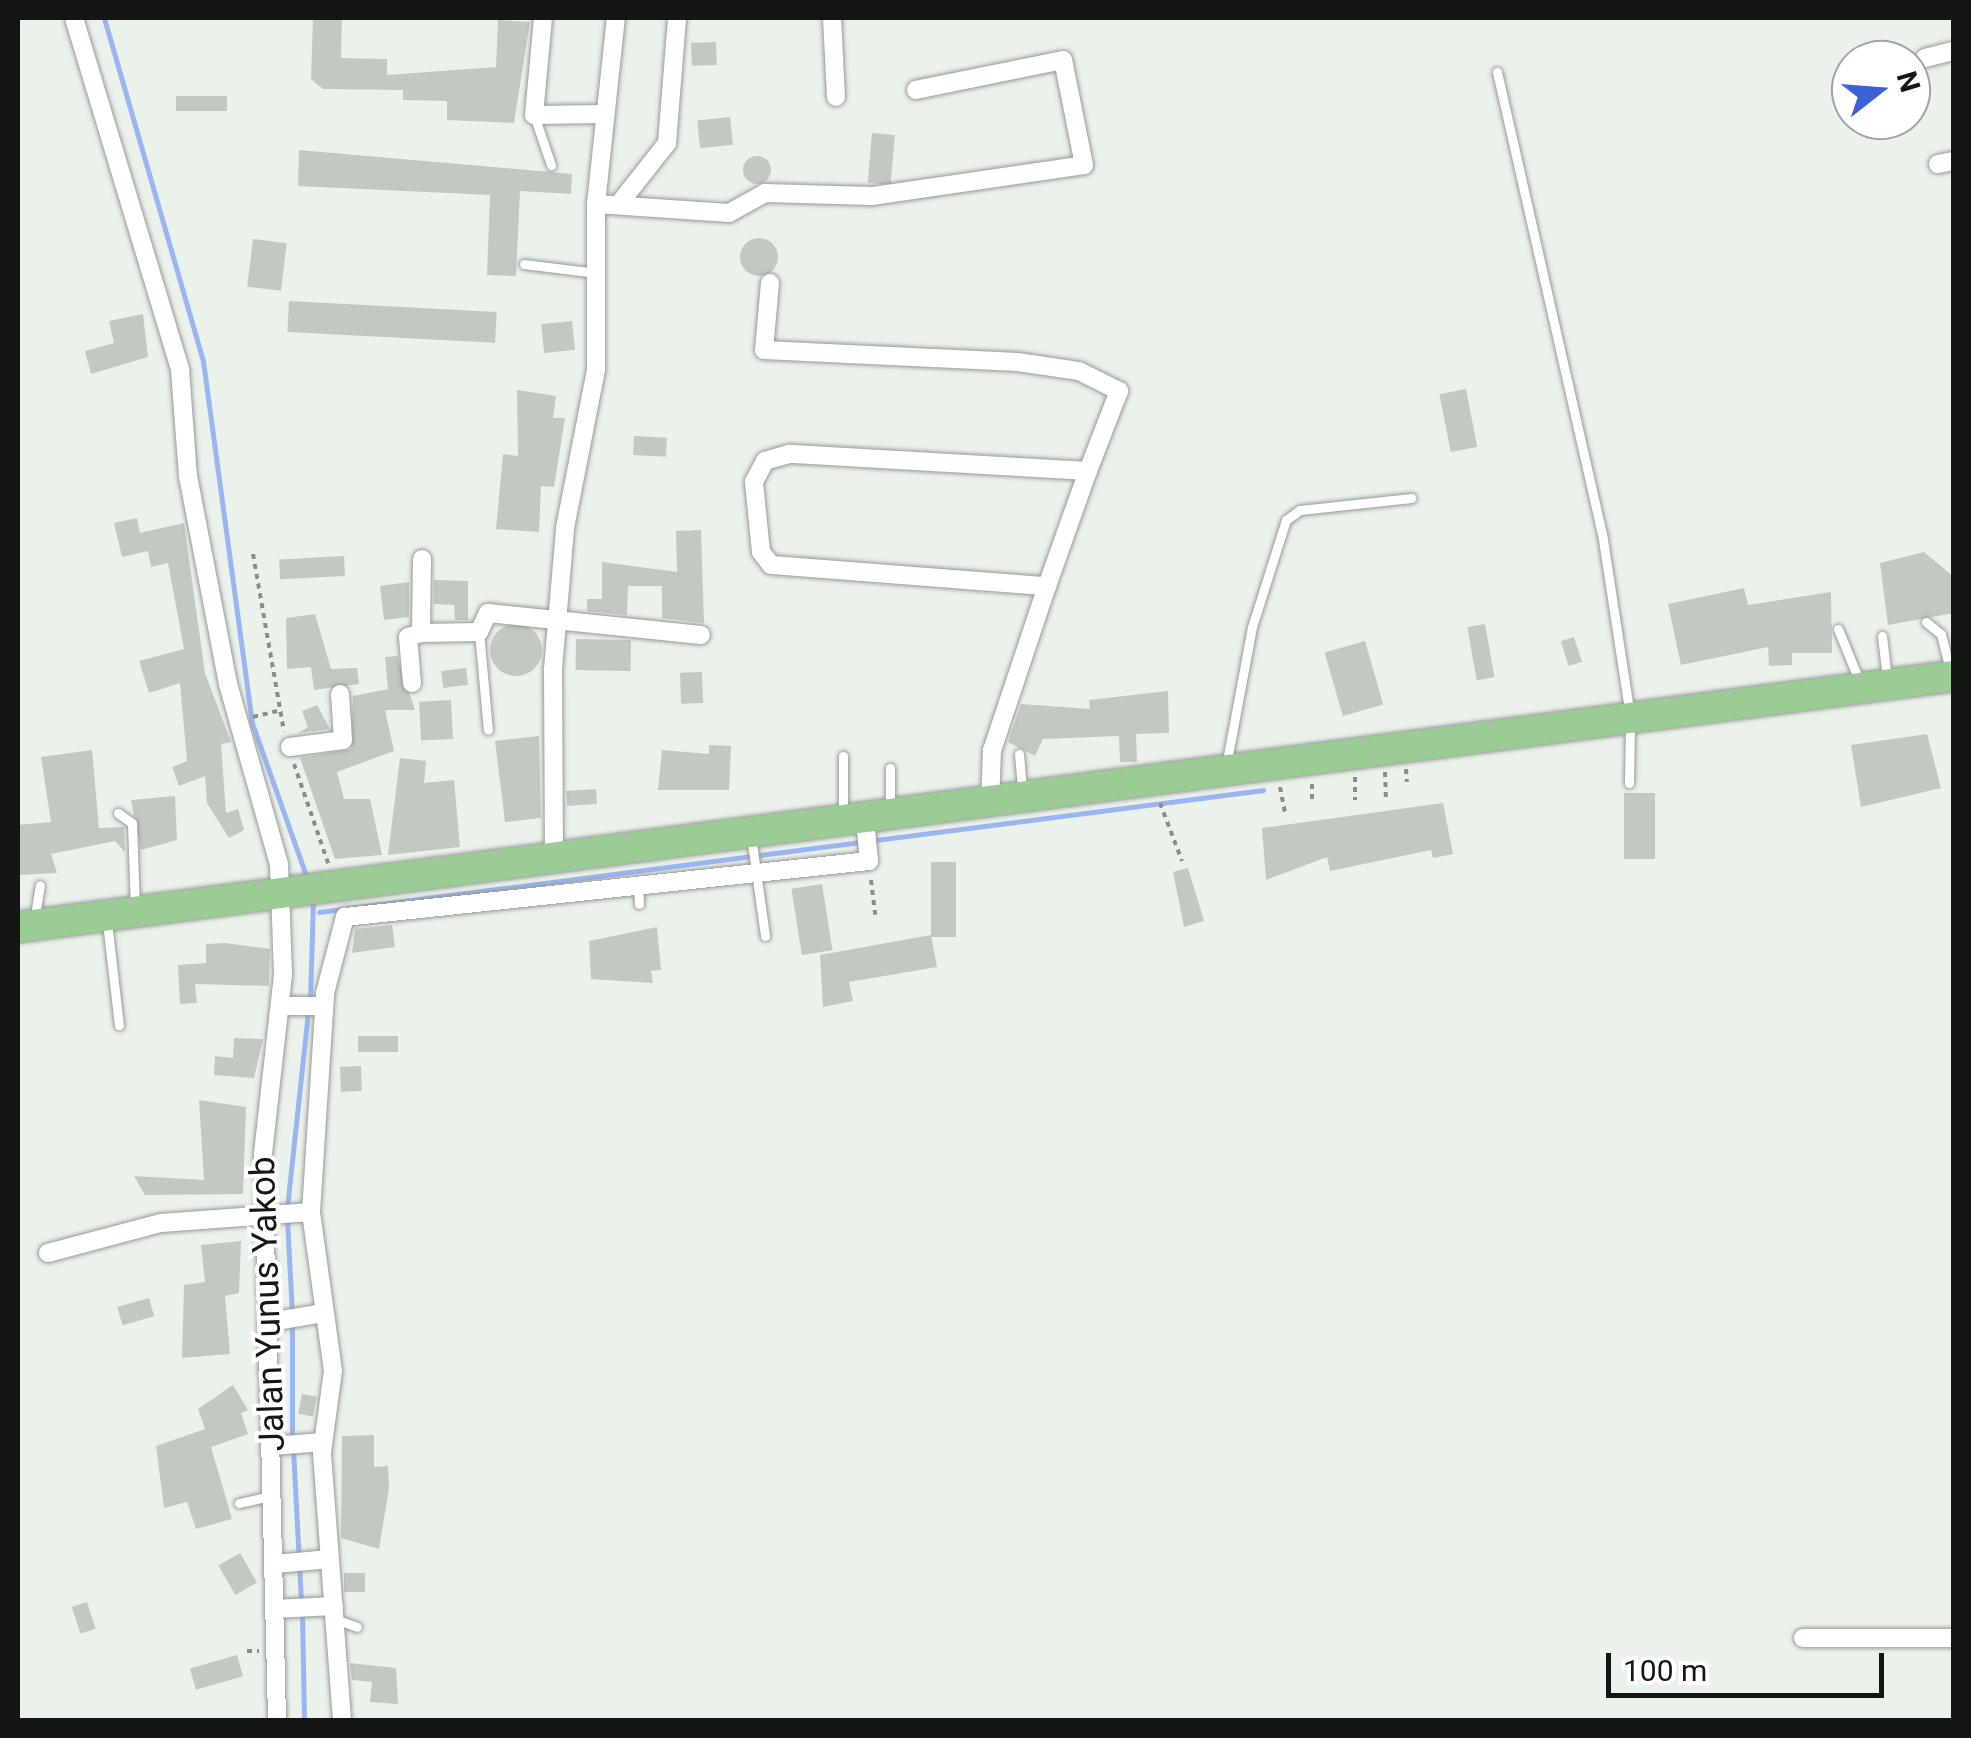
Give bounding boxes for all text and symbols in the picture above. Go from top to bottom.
north arrow [1831,40,1931,140]
text: N [1890,67,1927,96]
street label: Jalan Yunus Yakob [242,1156,294,1452]
scale bar [1611,1633,1888,1695]
text: 100 m [1623,1653,1707,1688]

